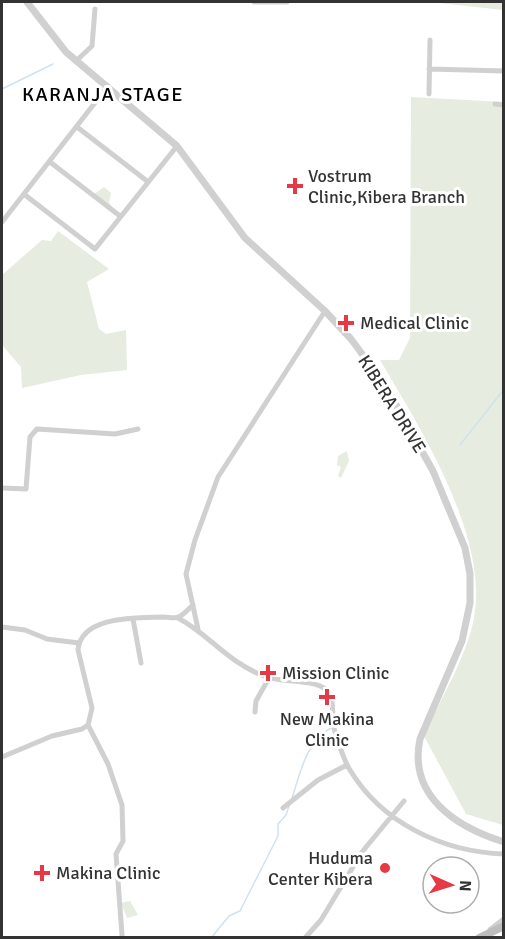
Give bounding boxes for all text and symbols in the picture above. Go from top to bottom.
district label: KARANJA STAGE [22,82,184,107]
place label: Vostrum Clinic,Kibera Branch [308,165,465,208]
marker: Vostrum Clinic,Kibera Branch [286,177,304,195]
place label: Medical Clinic [360,312,469,334]
marker: Medical Clinic [337,314,355,332]
street label: KIBERA DRIVE [353,351,431,457]
place label: Mission Clinic [282,662,389,684]
marker: Mission Clinic [259,664,277,682]
marker: New Makina Clinic [318,688,336,706]
place label: New Makina Clinic [280,708,374,751]
place label: Huduma Center Kibera [268,847,373,890]
north arrow [421,855,481,915]
marker: Huduma Center Kibera [378,861,392,875]
place label: Makina Clinic [56,862,160,884]
marker: Makina Clinic [33,864,51,882]
text: N [455,880,475,892]

